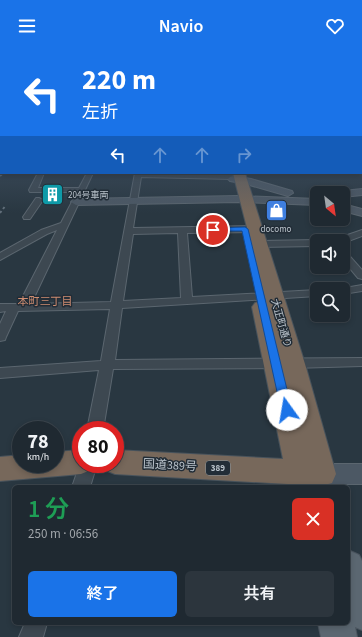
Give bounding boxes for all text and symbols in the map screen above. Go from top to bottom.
text: Navio [159,14,203,39]
icon: menu [16,15,38,37]
icon: heart [324,15,346,37]
text: 220 m [82,60,156,100]
icon: left [16,68,68,120]
text: 左折 [82,100,118,125]
icon: left [107,144,129,166]
icon: ahead [149,144,171,166]
icon: ahead [191,144,213,166]
icon: right [233,144,255,166]
building icon: 204号車両 [39,182,65,208]
north arrow [310,186,350,226]
map controls [310,186,350,322]
place label: 204号車両 [68,189,108,202]
shop icon: docomo [263,197,289,223]
pin [196,213,230,247]
icon: arrive [202,219,224,241]
place label: docomo [260,223,292,236]
button: sound [310,234,350,274]
button: search [310,282,350,322]
district label: 本町三丁目 [18,294,73,309]
street label: 大正町通り [267,297,295,349]
position arrow [266,389,308,431]
speed limit sign: 80 [72,421,124,473]
text: 78 [27,428,49,456]
text: km/h [27,450,49,464]
street label: 国道389号 [143,456,197,475]
road number: 389 [206,461,230,475]
text: 1 分 [28,492,69,527]
button: close [292,498,334,540]
text: 250 m · 06:56 [28,525,98,543]
button: 終了 [28,571,177,617]
button: 共有 [185,571,334,617]

